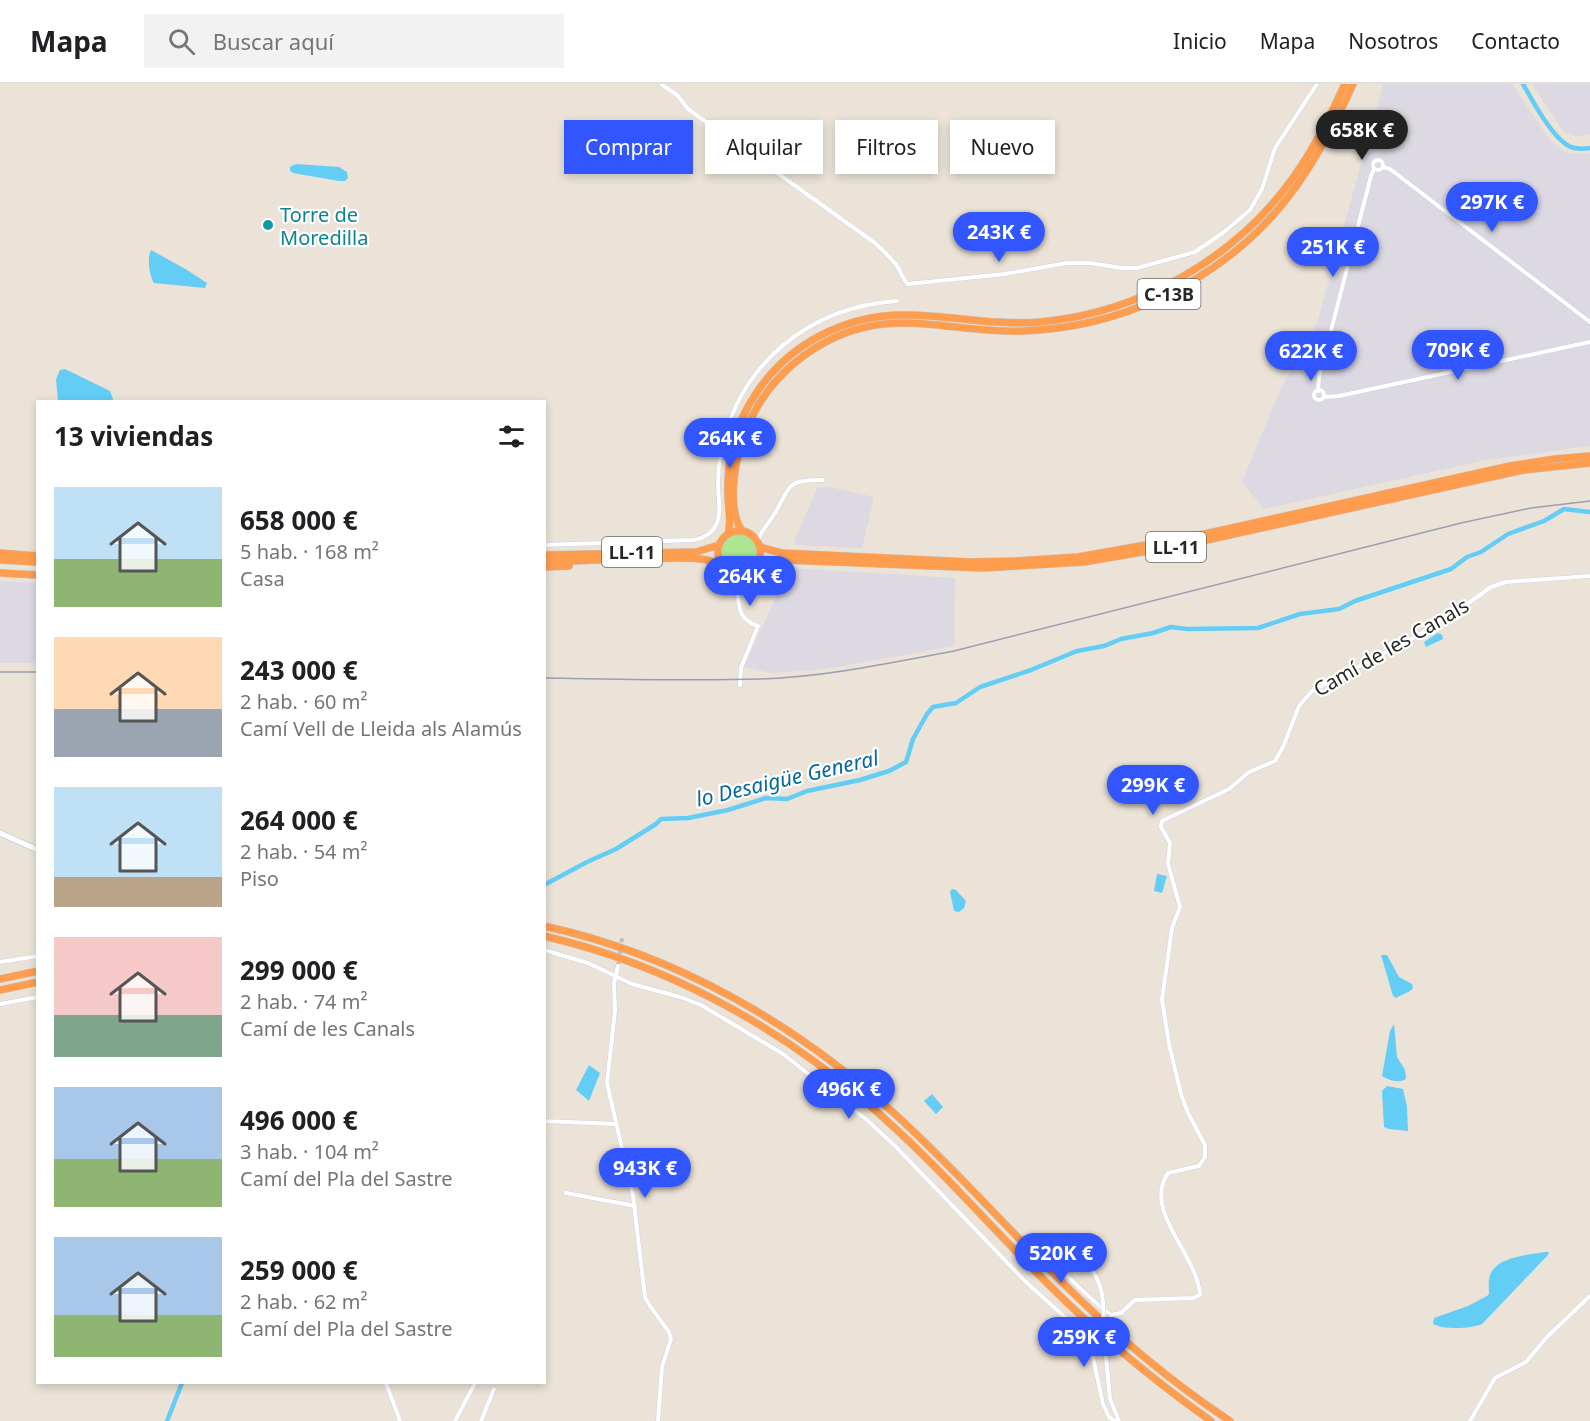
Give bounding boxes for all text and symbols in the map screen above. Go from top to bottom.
search box [144,14,564,68]
text: Mapa [30,22,108,60]
icon: search [165,25,198,58]
text: Buscar aquí [213,26,334,56]
text: Inicio [1173,27,1227,55]
text: Mapa [1260,27,1315,55]
text: Nosotros [1348,27,1438,55]
text: Contacto [1471,27,1560,55]
pin: 658K € [1313,110,1411,161]
text: 658K € [1330,116,1394,143]
chip: Comprar [564,120,693,174]
chip: Alquilar [705,120,823,174]
chip: Filtros [835,120,938,174]
chip: Nuevo [950,120,1055,174]
pin: 297K € [1443,182,1541,233]
text: 297K € [1460,188,1524,215]
place label: Torre de Moredilla [280,201,368,251]
pin: 243K € [950,212,1048,263]
marker: Torre de Moredilla [261,218,275,232]
text: 243K € [967,218,1031,245]
pin: 251K € [1284,227,1382,278]
text: 251K € [1301,233,1365,260]
road number: C-13B [1138,279,1200,309]
pin: 709K € [1409,330,1507,381]
pin: 622K € [1262,331,1360,382]
text: 709K € [1426,336,1490,363]
text: 622K € [1279,337,1343,364]
text: 13 viviendas [54,418,213,454]
pin: 264K € [681,418,779,469]
icon: filters [495,420,528,453]
text: 264K € [698,424,762,451]
text: 658 000 € [240,502,358,538]
icon: home [102,511,174,583]
road number: LL-11 [1146,532,1206,562]
road number: LL-11 [602,537,662,567]
text: 5 hab. · 168 m² [240,538,379,565]
pin: 264K € [701,556,799,607]
text: 264K € [718,562,782,589]
text: Casa [240,565,285,592]
street label: Camí de les Canals [1308,592,1474,702]
text: 243 000 € [240,652,358,688]
icon: home [102,661,174,733]
text: 2 hab. · 60 m² [240,688,367,715]
text: Camí Vell de Lleida als Alamús [240,715,522,742]
water label: lo Desaigüe General [693,743,882,813]
pin: 299K € [1104,765,1202,816]
text: 299K € [1121,771,1185,798]
text: 264 000 € [240,802,358,838]
icon: home [102,811,174,883]
text: 2 hab. · 54 m² [240,838,367,865]
text: Piso [240,865,279,892]
text: 299 000 € [240,952,358,988]
icon: home [102,961,174,1033]
text: 2 hab. · 74 m² [240,988,367,1015]
text: Camí de les Canals [240,1015,415,1042]
pin: 496K € [800,1069,898,1120]
text: 496K € [817,1075,881,1102]
text: 496 000 € [240,1102,358,1138]
icon: home [102,1111,174,1183]
text: 3 hab. · 104 m² [240,1138,379,1165]
pin: 943K € [596,1148,694,1199]
text: 943K € [613,1154,677,1181]
text: Camí del Pla del Sastre [240,1165,453,1192]
pin: 520K € [1012,1233,1110,1284]
text: 520K € [1029,1239,1093,1266]
text: 259 000 € [240,1252,358,1288]
icon: home [102,1261,174,1333]
text: 2 hab. · 62 m² [240,1288,367,1315]
text: Camí del Pla del Sastre [240,1315,453,1342]
pin: 259K € [1035,1317,1133,1368]
text: 259K € [1052,1323,1116,1350]

